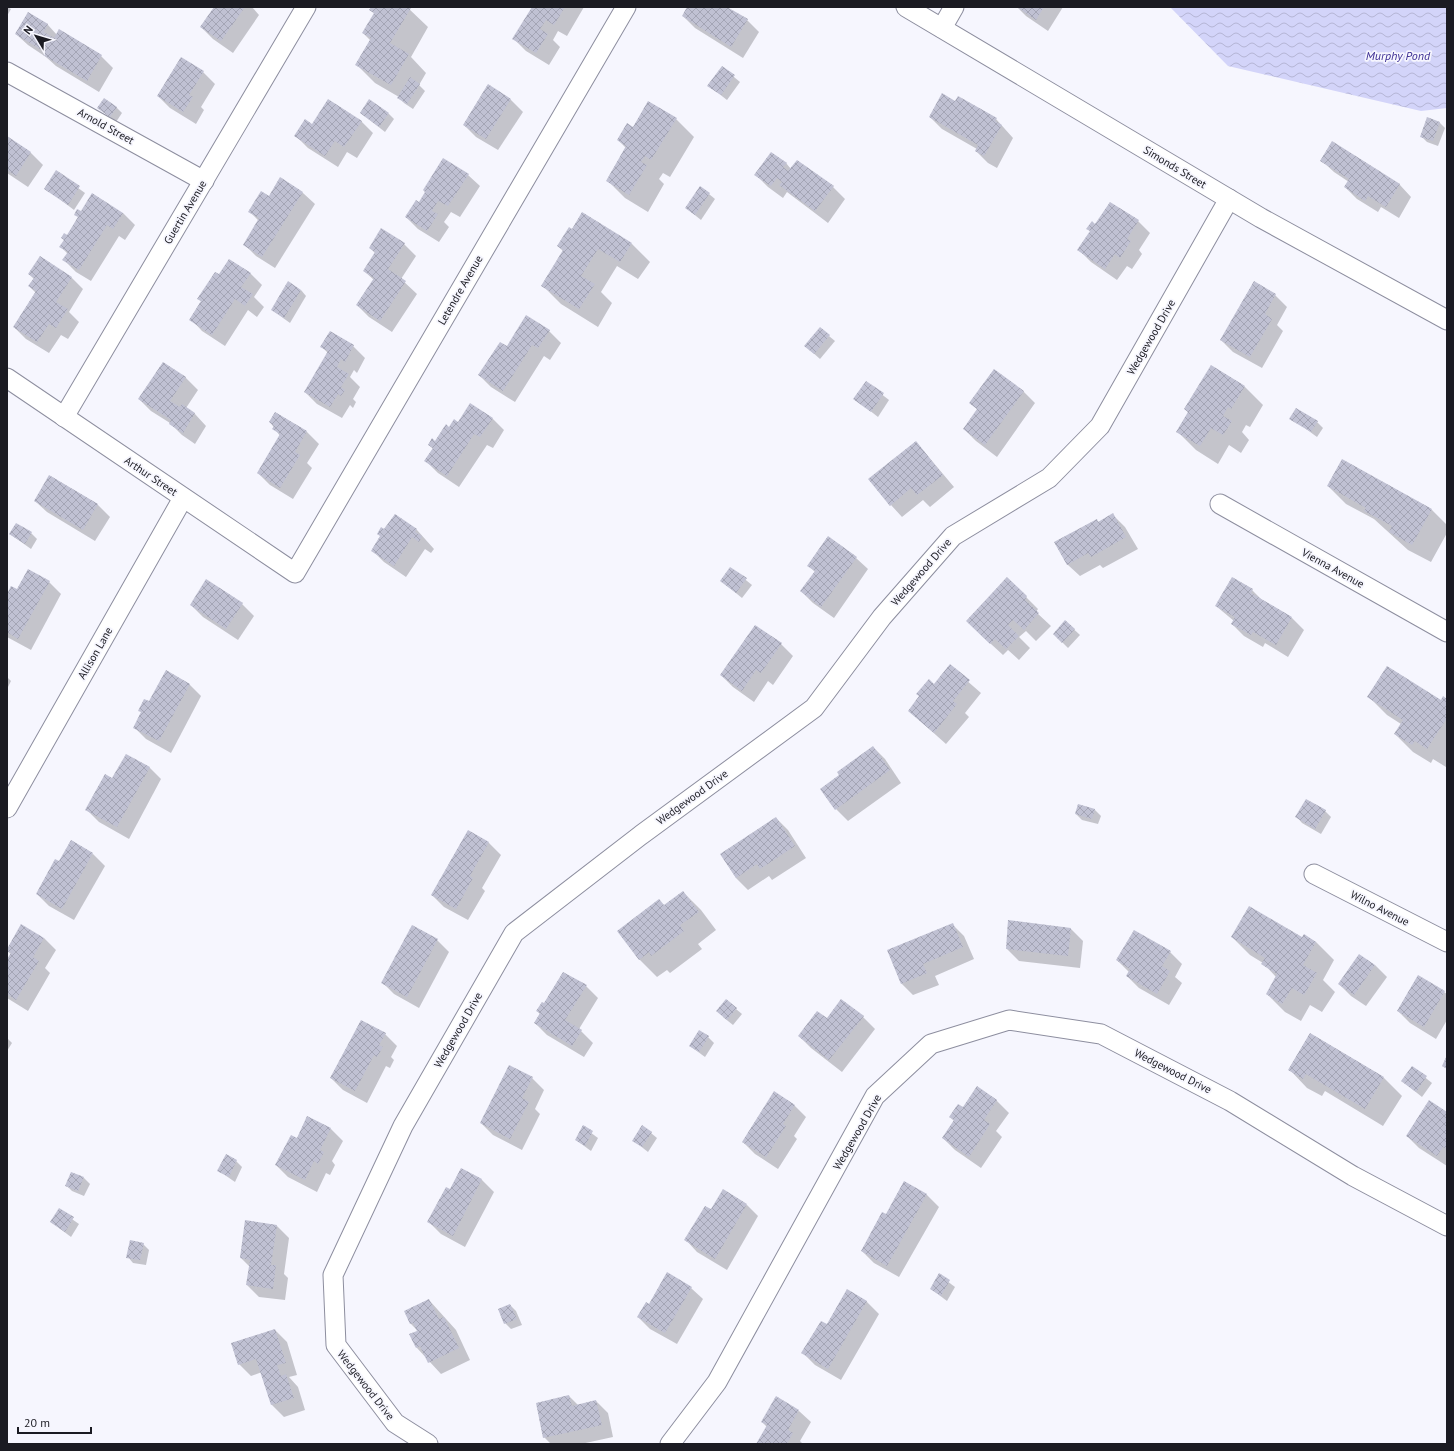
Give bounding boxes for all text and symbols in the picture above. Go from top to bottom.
north arrow [16,16,56,56]
text: N [20,23,36,37]
water label: Murphy Pond [1366,48,1431,63]
street label: Arnold Street [75,105,137,147]
street label: Simonds Street [1141,143,1209,191]
street label: Guertin Avenue [160,177,210,246]
street label: Letendre Avenue [434,252,486,327]
street label: Wedgewood Drive [1124,296,1178,377]
street label: Arthur Street [122,453,180,499]
street label: Wedgewood Drive [888,535,954,609]
street label: Vienna Avenue [1298,545,1367,591]
street label: Allison Lane [74,624,116,682]
street label: Wedgewood Drive [654,766,731,828]
street label: Wilno Avenue [1348,887,1412,929]
street label: Wedgewood Drive [431,989,485,1070]
street label: Wedgewood Drive [1132,1046,1214,1097]
street label: Wedgewood Drive [830,1091,884,1172]
street label: Wedgewood Drive [334,1347,398,1423]
scale bar [18,1409,91,1435]
text: 20 m [24,1415,50,1430]

